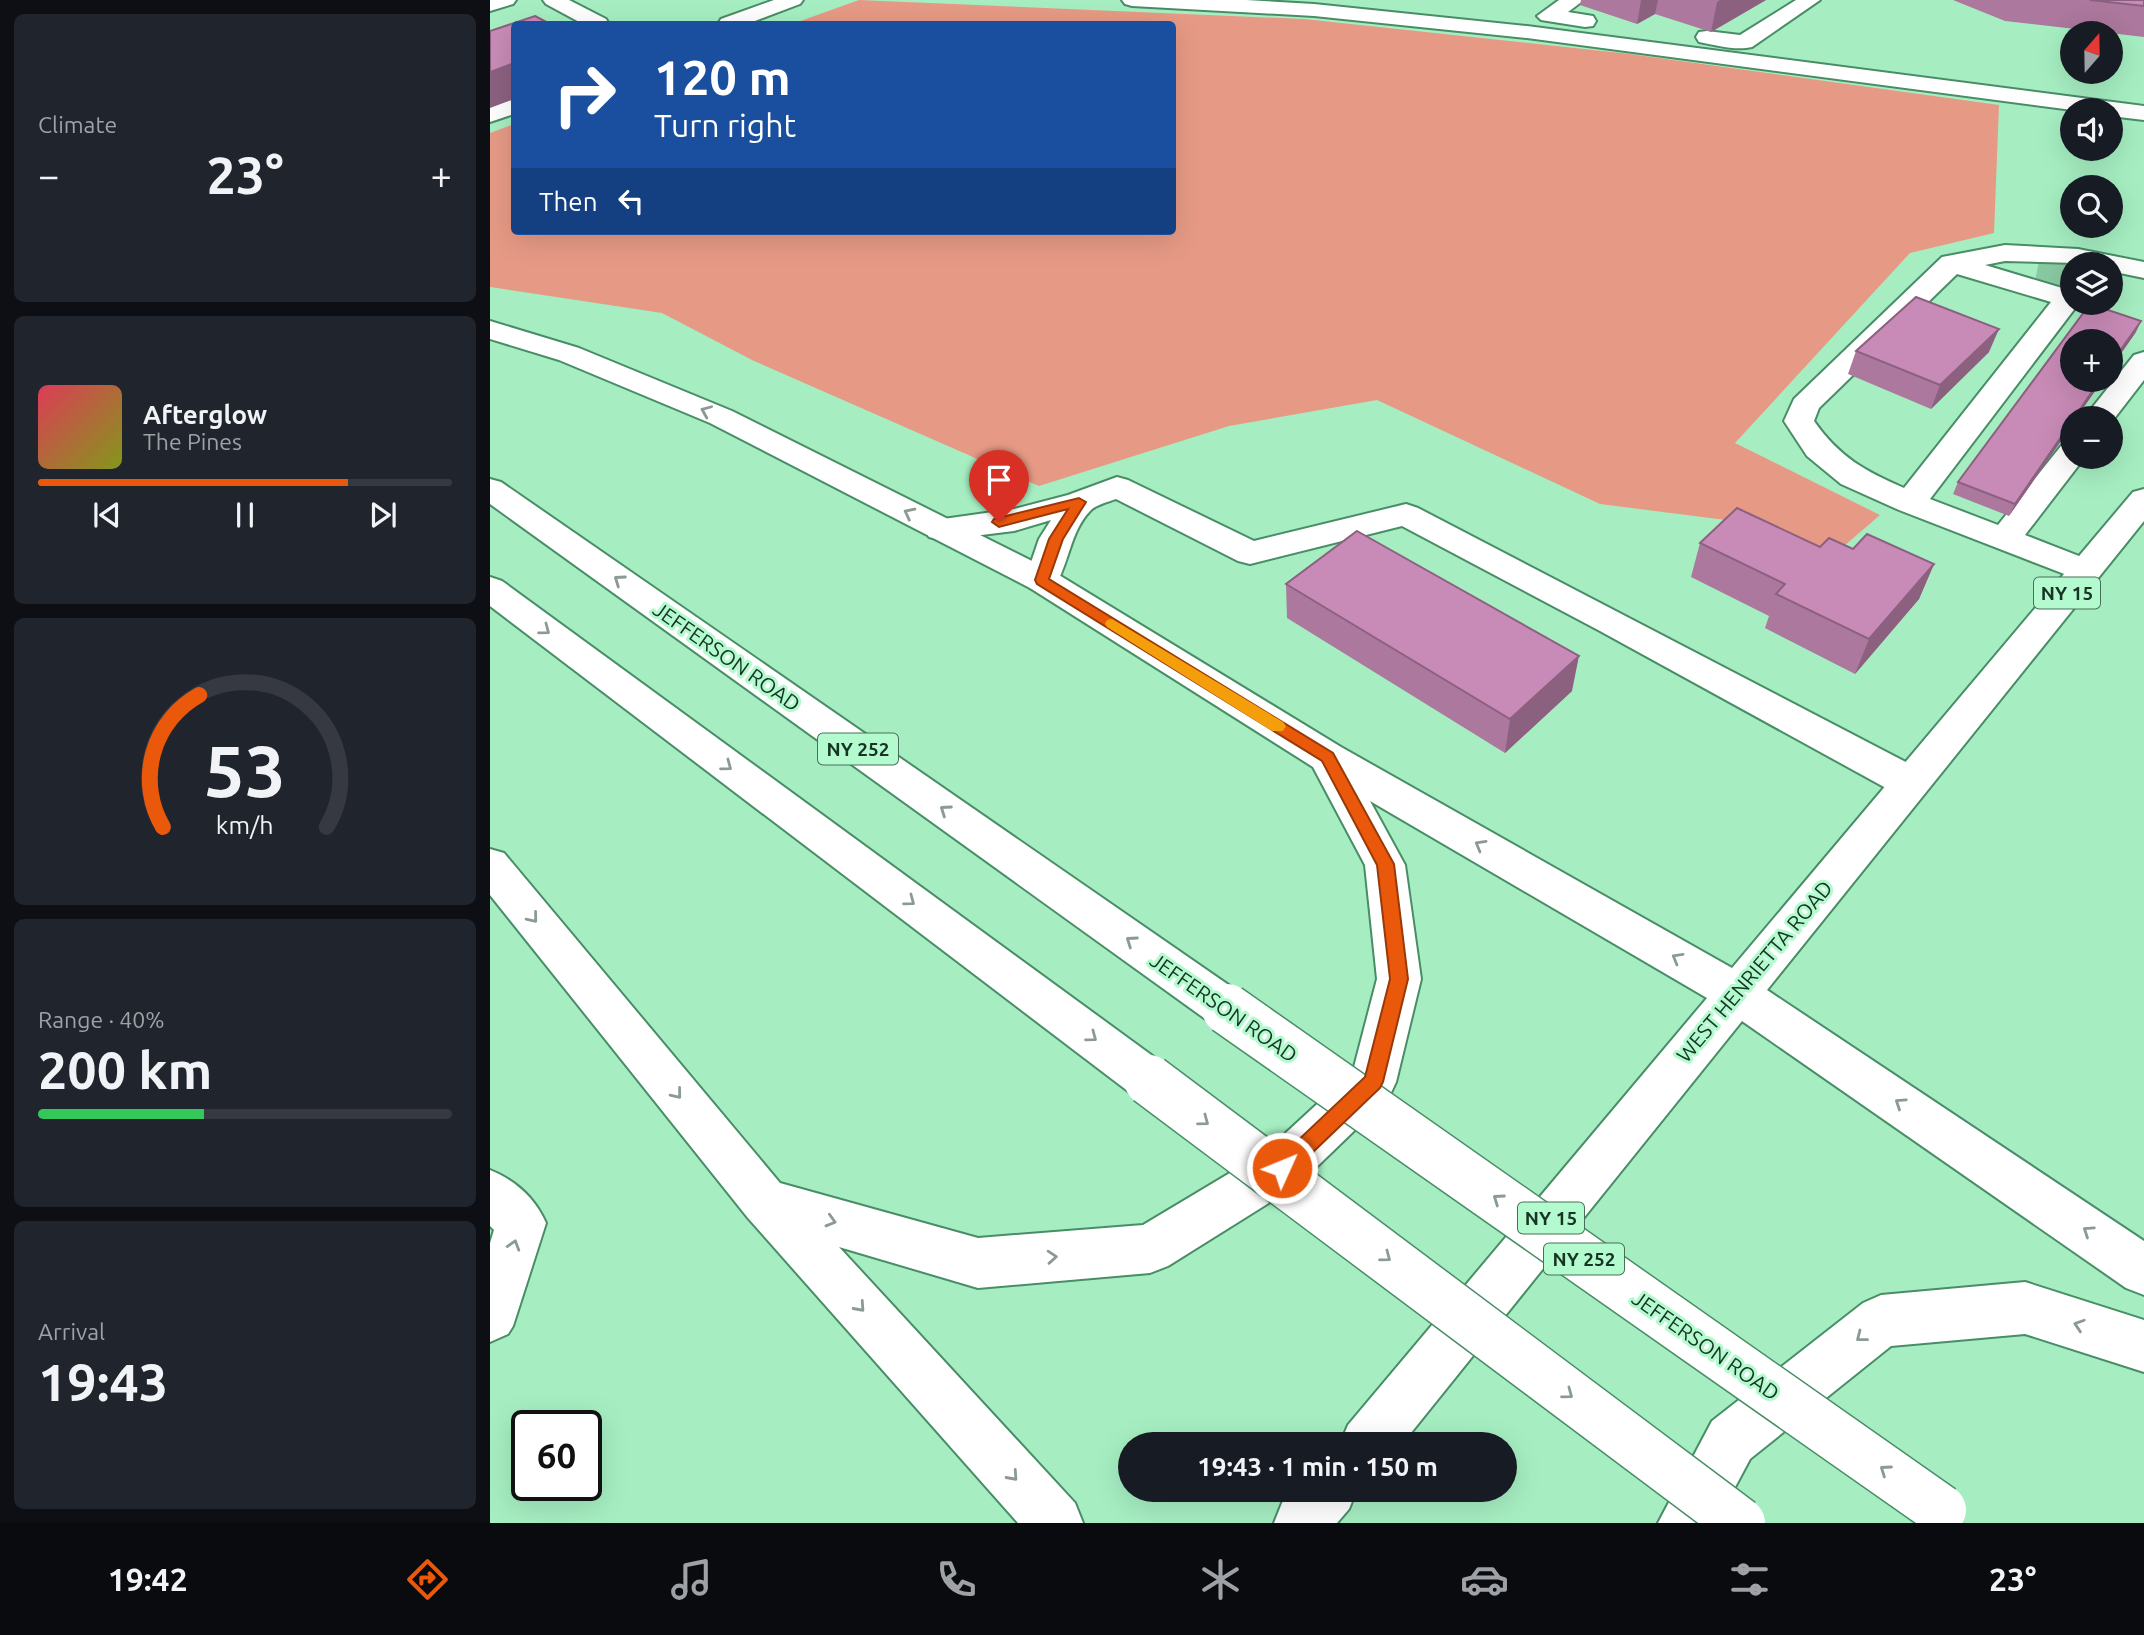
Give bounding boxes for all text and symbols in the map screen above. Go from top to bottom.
north arrow [2060,21,2123,84]
map controls [2060,21,2123,469]
icon: right [539,49,630,140]
text: 120 m [654,49,791,104]
button: sound [2060,98,2123,161]
text: Turn right [654,107,796,143]
text: Climate [38,112,117,137]
text: 23° [206,146,284,204]
text: − [38,154,59,196]
text: + [431,154,452,196]
button: search [2060,175,2123,238]
icon: left [612,182,650,220]
text: Then [539,187,598,216]
button: layers [2060,252,2123,315]
button: + [2060,329,2123,392]
text: Afterglow [143,400,267,429]
one-way arrow [701,405,713,419]
button: − [2060,406,2123,469]
text: The Pines [143,429,242,454]
pin [969,450,1029,522]
icon: arrive [980,461,1018,499]
icon: previous [88,496,126,534]
icon: pause [226,496,264,534]
icon: next [364,496,402,534]
one-way arrow [904,507,916,521]
one-way arrow [614,576,627,588]
road number: NY 15 [2034,578,2100,608]
street label: JEFFERSON ROAD [649,596,805,716]
one-way arrow [537,621,550,634]
text: 53 [204,730,286,812]
road number: NY 252 [818,734,898,764]
one-way arrow [719,757,732,770]
one-way arrow [940,806,953,818]
text: km/h [216,811,274,839]
one-way arrow [1474,840,1487,853]
street label: WEST HENRIETTA ROAD [1671,876,1837,1066]
one-way arrow [902,893,914,906]
one-way arrow [525,909,537,922]
one-way arrow [1126,937,1139,949]
street label: JEFFERSON ROAD [1146,947,1302,1067]
one-way arrow [1671,954,1684,967]
text: Range · 40% [38,1007,165,1032]
one-way arrow [1084,1029,1097,1042]
text: 200 km [38,1041,212,1099]
one-way arrow [669,1085,681,1098]
one-way arrow [1894,1098,1907,1111]
one-way arrow [1196,1112,1208,1125]
position arrow [1245,1131,1319,1205]
one-way arrow [1493,1195,1506,1207]
road number: NY 15 [1518,1202,1584,1234]
one-way arrow [825,1212,837,1227]
one-way arrow [2082,1226,2095,1239]
one-way arrow [506,1239,521,1251]
road number: NY 252 [1544,1244,1624,1274]
one-way arrow [1378,1249,1390,1262]
one-way arrow [1047,1250,1058,1265]
street label: JEFFERSON ROAD [1628,1285,1784,1405]
one-way arrow [852,1299,864,1312]
one-way arrow [2073,1318,2085,1333]
text: Arrival [38,1319,105,1344]
one-way arrow [1856,1329,1868,1342]
text: 19:43 [38,1353,168,1411]
one-way arrow [1560,1385,1572,1398]
speed limit sign: 60 [511,1410,602,1501]
text: 19:43 · 1 min · 150 m [1197,1452,1438,1481]
one-way arrow [1880,1466,1893,1478]
one-way arrow [1004,1468,1017,1481]
icon: directions [403,1555,452,1604]
icon: music [667,1555,716,1604]
icon: phone [932,1555,981,1604]
icon: climate [1196,1555,1245,1604]
icon: car [1460,1555,1509,1604]
icon: filters [1725,1555,1774,1604]
text: 19:42 [108,1561,188,1597]
text: 23° [1989,1561,2036,1597]

